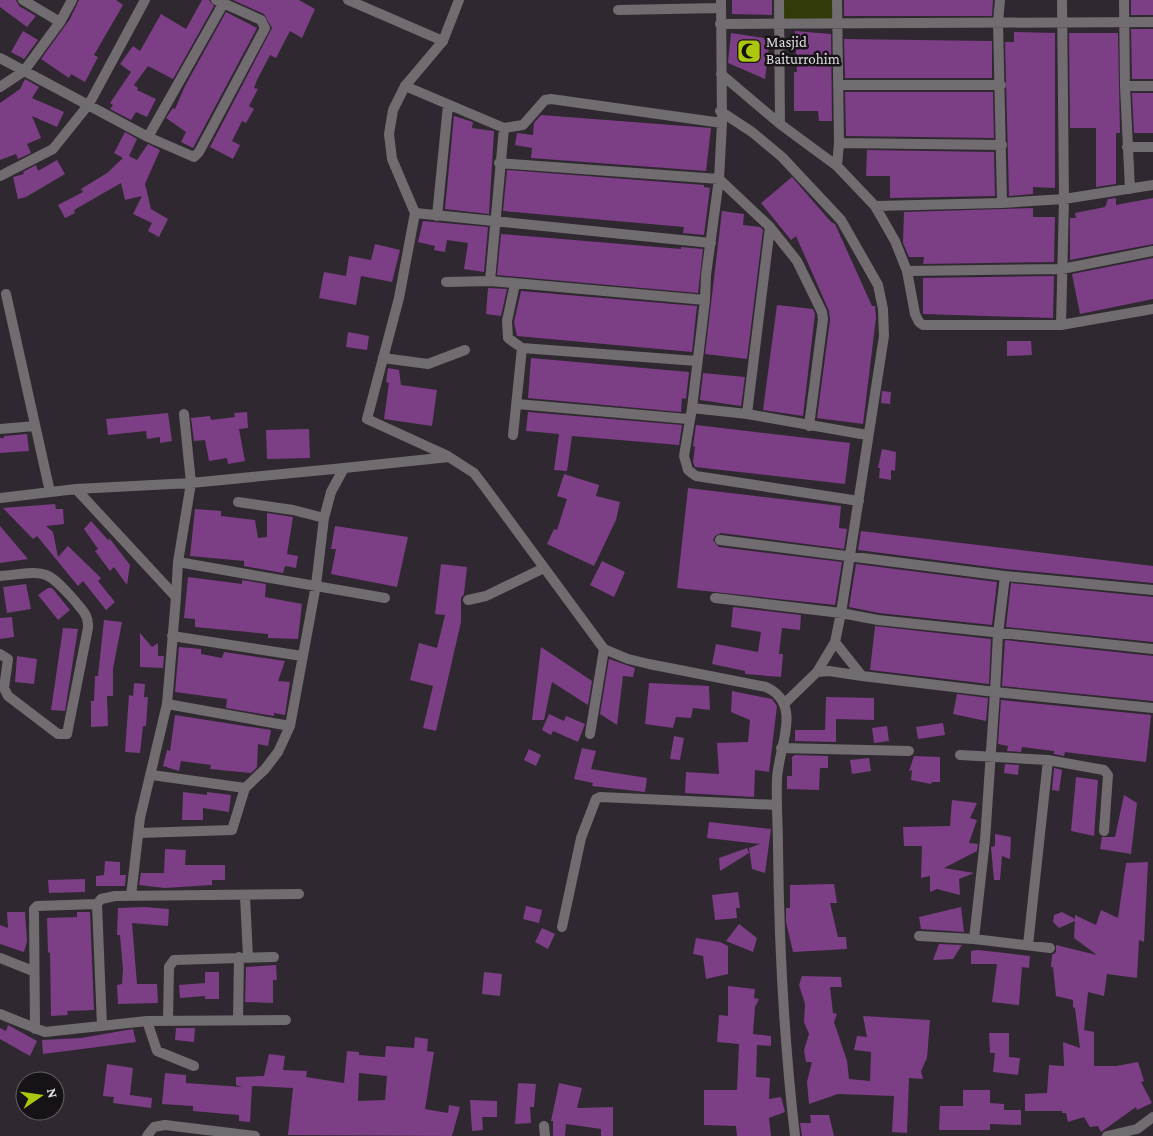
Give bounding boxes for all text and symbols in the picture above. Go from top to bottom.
place label: Masjid Baiturrohim [766,34,840,67]
mosque icon: Masjid Baiturrohim [736,38,762,64]
north arrow [15,1071,65,1121]
text: N [44,1087,62,1100]

